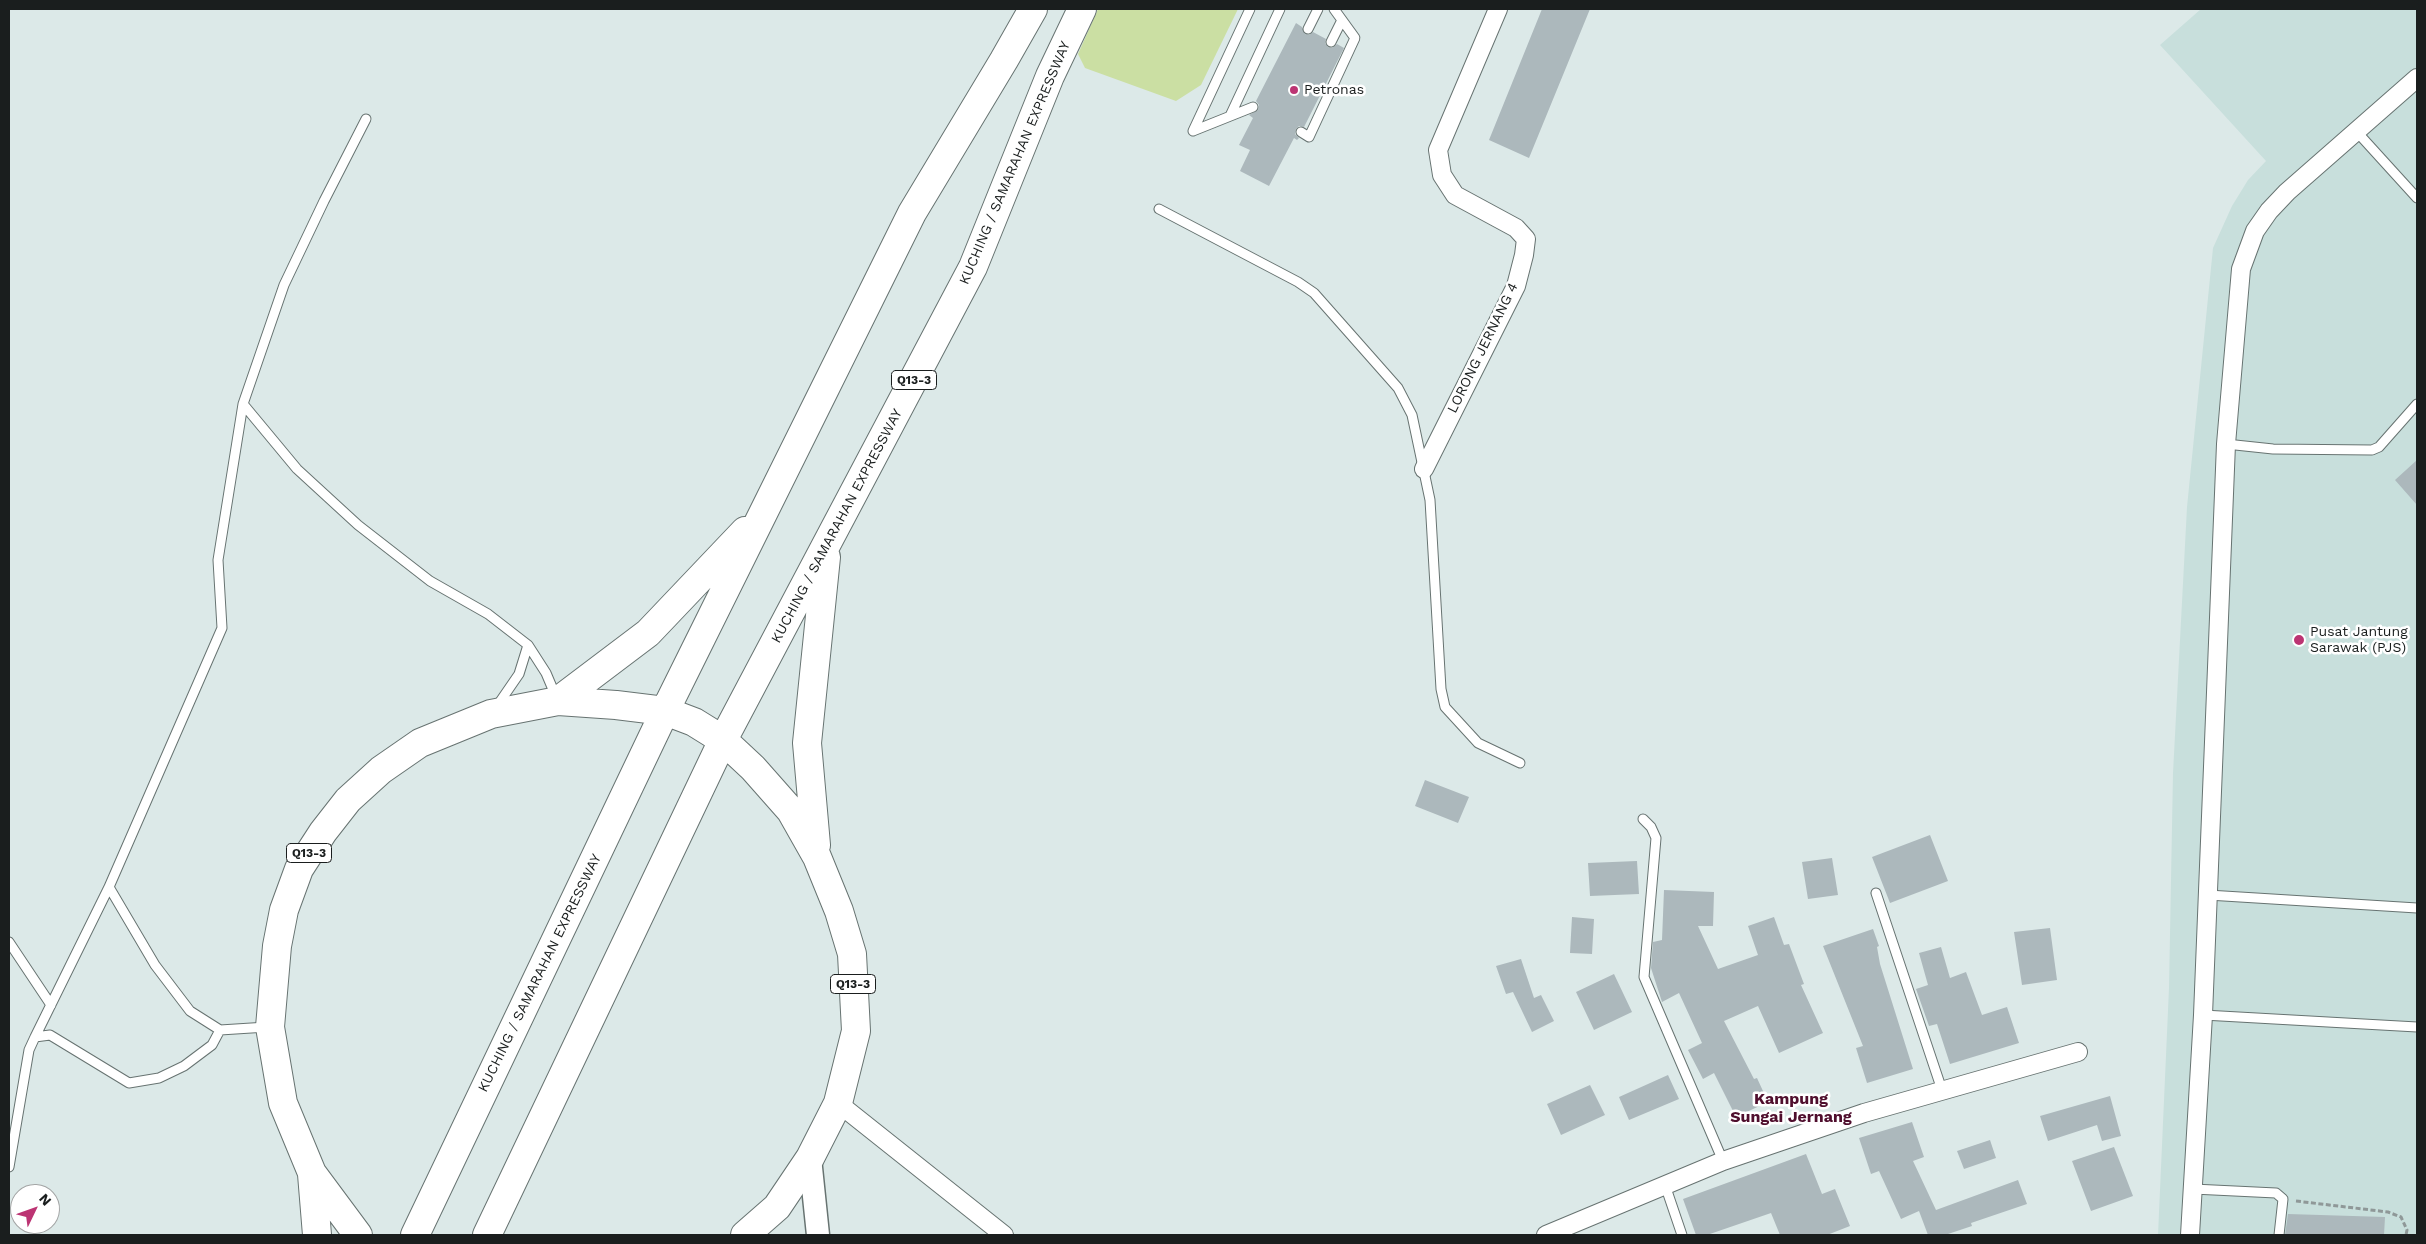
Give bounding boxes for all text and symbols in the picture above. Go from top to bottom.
street label: KUCHING / SAMARAHAN EXPRESSWAY [956,39,1074,287]
place label: Petronas [1304,82,1364,98]
marker: Petronas [1288,84,1300,96]
street label: LORONG JERNANG 4 [1444,280,1522,416]
road number: Q13-3 [892,370,936,390]
street label: KUCHING / SAMARAHAN EXPRESSWAY [768,406,906,646]
place label: Pusat Jantung Sarawak (PJS) [2310,624,2408,656]
marker: Pusat Jantung Sarawak (PJS) [2292,633,2306,647]
road number: Q13-3 [286,844,332,862]
street label: KUCHING / SAMARAHAN EXPRESSWAY [475,851,605,1095]
road number: Q13-3 [830,974,876,994]
district label: Kampung Sungai Jernang [1730,1089,1852,1127]
north arrow [10,1184,60,1234]
text: N [36,1190,55,1209]

